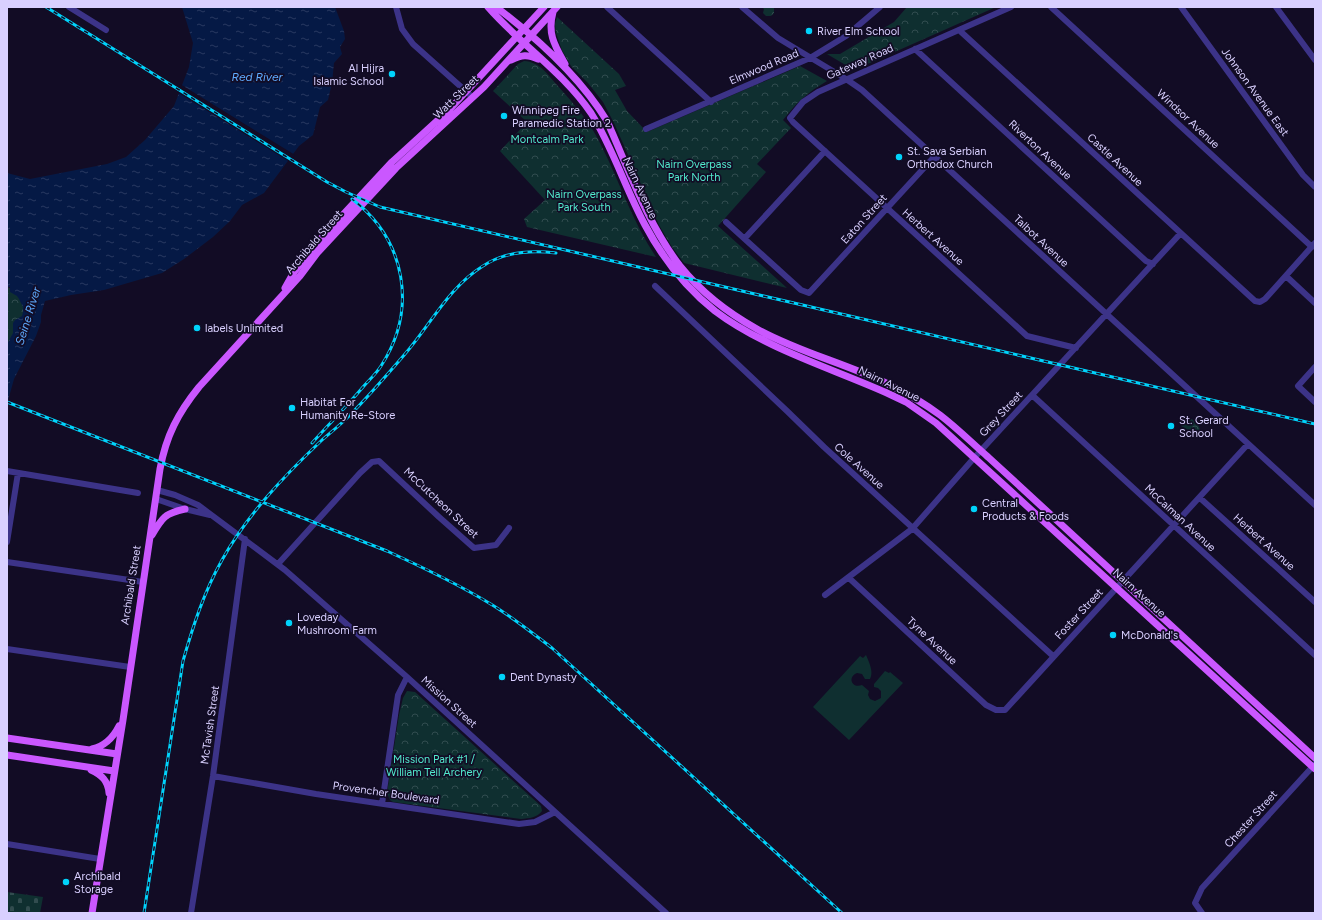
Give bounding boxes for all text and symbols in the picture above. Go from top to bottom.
place label: River Elm School [817,25,900,38]
marker: River Elm School [804,26,814,36]
street label: Gateway Road [825,41,895,83]
street label: Johnson Avenue East [1219,45,1291,139]
street label: Elmwood Road [727,47,801,87]
place label: Al Hijra Islamic School [313,62,384,88]
marker: Al Hijra Islamic School [387,69,397,79]
water label: Red River [231,70,283,84]
street label: Watt Street [431,72,481,122]
street label: Windsor Avenue [1154,87,1222,151]
place label: Winnipeg Fire Paramedic Station 2 [512,104,611,130]
marker: Winnipeg Fire Paramedic Station 2 [499,111,509,121]
street label: Riverton Avenue [1006,118,1074,182]
street label: Castle Avenue [1085,131,1145,189]
park label: Montcalm Park [511,133,584,146]
place label: St. Sava Serbian Orthodox Church [907,145,993,171]
marker: St. Sava Serbian Orthodox Church [894,152,904,162]
street label: Nairn Avenue [620,155,660,221]
park label: Nairn Overpass Park North [656,158,732,184]
park label: Nairn Overpass Park South [546,188,622,214]
street label: Eaton Street [838,192,890,246]
street label: Herbert Avenue [900,206,966,268]
street label: Archibald Street [283,207,345,277]
street label: Talbot Avenue [1011,212,1071,270]
water label: Seine River [13,284,44,347]
place label: labels Unlimited [205,322,283,335]
marker: labels Unlimited [192,323,202,333]
street label: Nairn Avenue [856,364,922,404]
street label: Grey Street [977,389,1025,439]
place label: Habitat For Humanity Re-Store [300,396,395,422]
marker: Habitat For Humanity Re-Store [287,403,297,413]
place label: St. Gerard School [1179,414,1229,440]
marker: St. Gerard School [1166,421,1176,431]
street label: Cole Avenue [831,440,887,492]
street label: McCutcheon Street [401,465,481,541]
street label: McCalman Avenue [1142,482,1218,554]
place label: Central Products & Foods [982,497,1069,523]
marker: Central Products & Foods [969,504,979,514]
street label: Herbert Avenue [1231,511,1297,573]
street label: Archibald Street [118,544,144,626]
street label: Nairn Avenue [1110,566,1168,620]
street label: Foster Street [1052,586,1106,642]
place label: Loveday Mushroom Farm [297,611,377,637]
street label: Tyne Avenue [904,614,960,668]
marker: Loveday Mushroom Farm [284,618,294,628]
place label: McDonald's [1121,629,1178,642]
marker: McDonald's [1108,630,1118,640]
place label: Dent Dynasty [510,671,577,684]
marker: Dent Dynasty [497,672,507,682]
street label: Mission Street [418,674,480,730]
street label: McTavish Street [198,685,222,765]
park label: Mission Park #1 / William Tell Archery [386,753,482,779]
street label: Provencher Boulevard [332,779,440,807]
street label: Chester Street [1222,788,1280,850]
place label: Archibald Storage [74,870,121,896]
marker: Archibald Storage [61,877,71,887]

